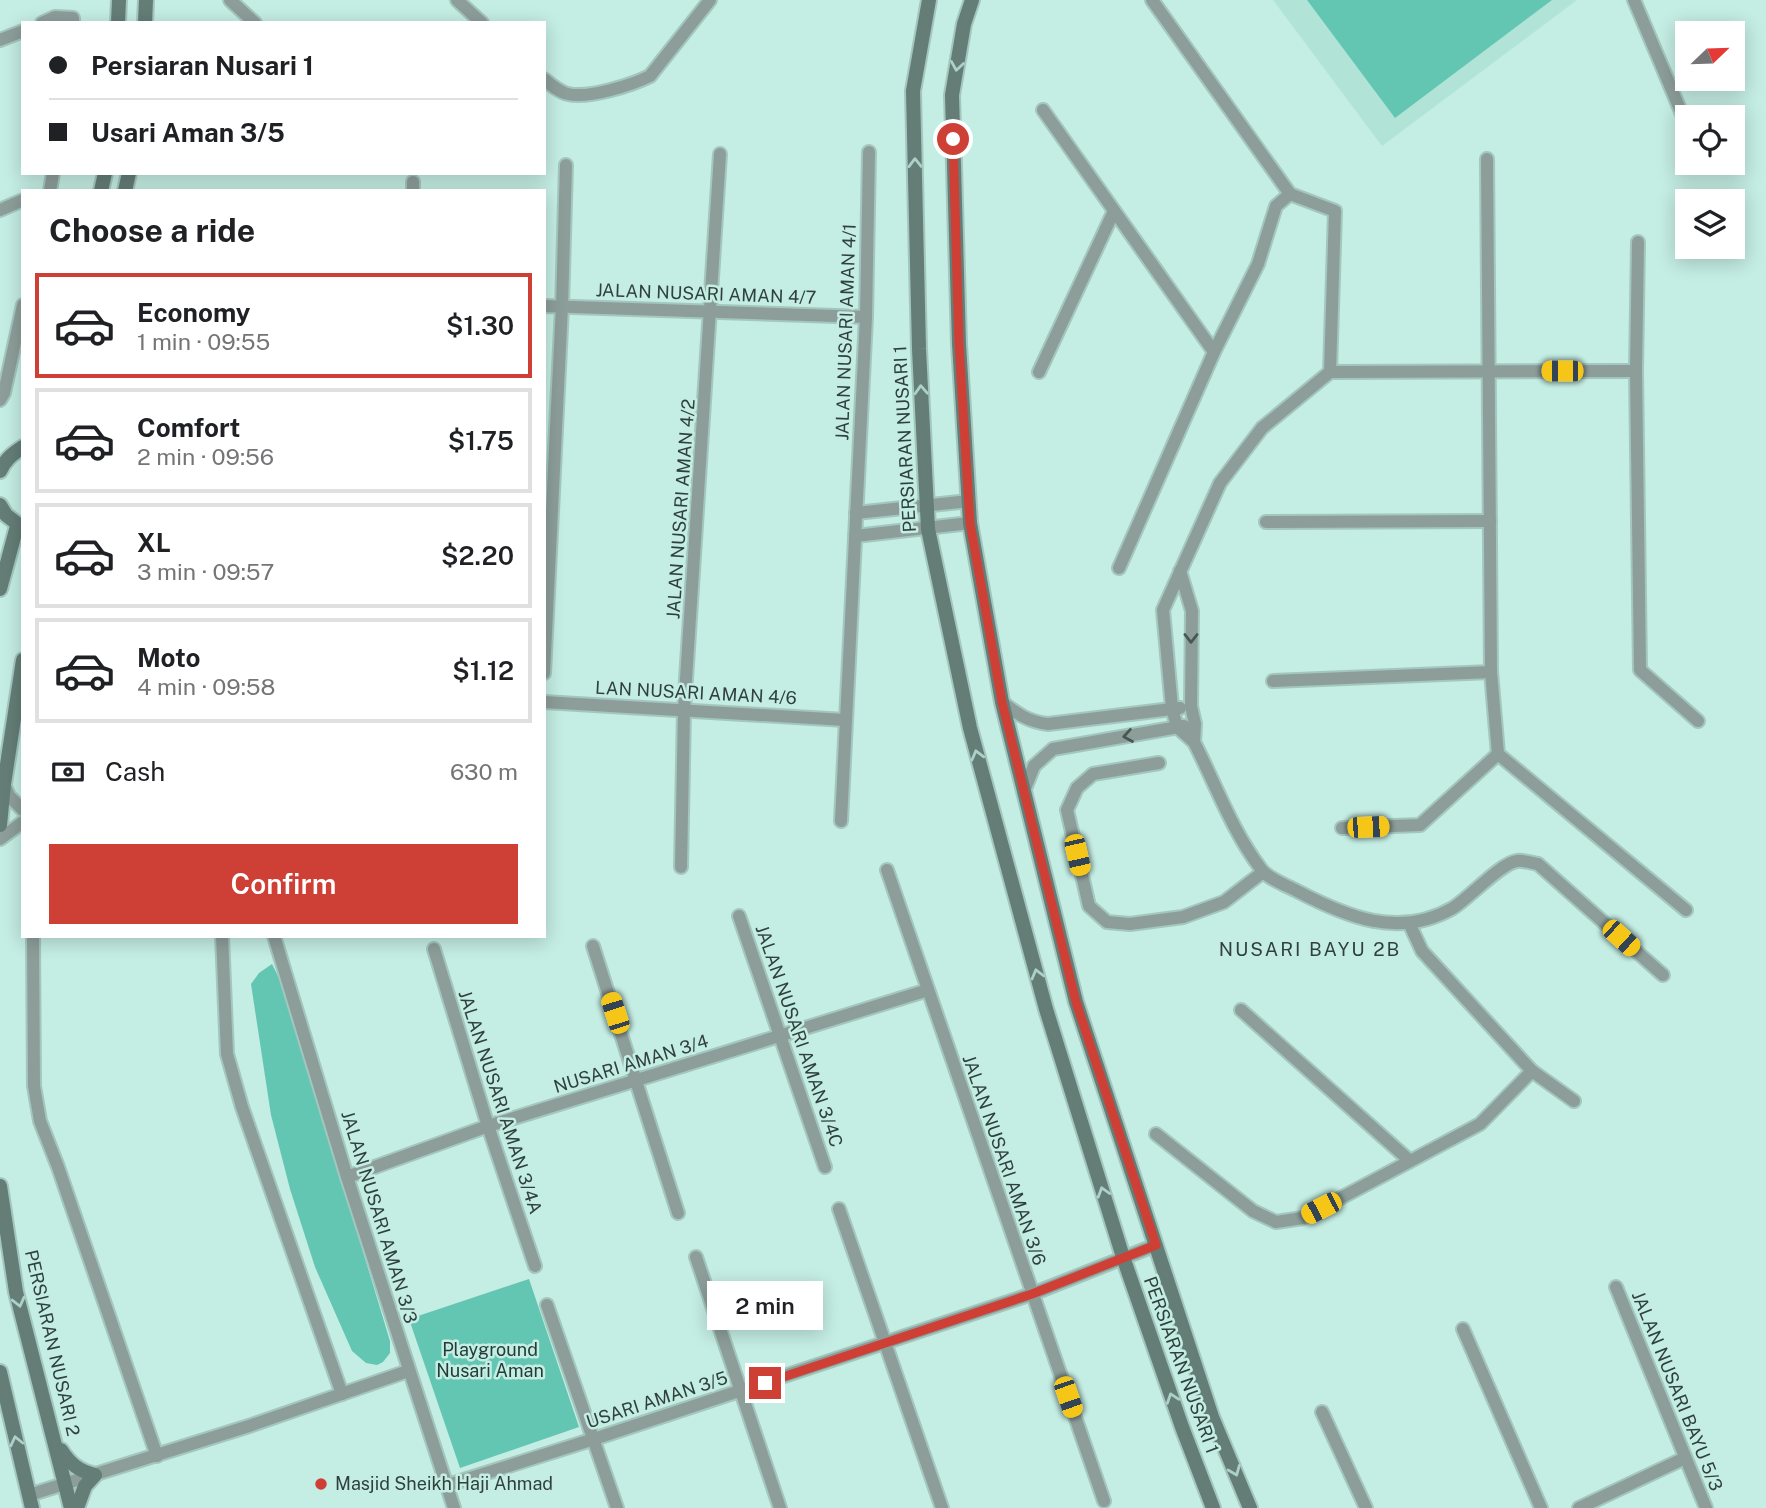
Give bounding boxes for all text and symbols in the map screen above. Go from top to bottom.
north arrow [1675,21,1745,91]
map controls [1675,21,1745,259]
text: Persiaran Nusari 1 [91,50,314,81]
one-way arrow [950,61,965,72]
button: locate [1675,105,1745,175]
text: Usari Aman 3/5 [91,117,285,148]
route start [937,123,969,155]
one-way arrow [907,157,923,167]
button: layers [1675,189,1745,259]
text: Choose a ride [49,212,255,249]
street label: JALAN NUSARI AMAN 4/1 [831,223,860,441]
street label: JALAN NUSARI AMAN 4/7 [595,279,817,308]
icon: car [53,294,116,357]
text: Economy [137,297,250,328]
text: $1.30 [446,310,514,341]
text: 1 min · 09:55 [137,328,270,355]
street label: PERSIARAN NUSARI 1 [889,345,920,533]
car [1542,361,1584,382]
one-way arrow [913,384,928,395]
street label: JALAN NUSARI AMAN 4/2 [662,398,699,620]
icon: car [53,409,116,472]
text: Comfort [137,412,240,443]
text: $1.75 [448,425,514,456]
text: 2 min · 09:56 [137,443,274,470]
icon: car [53,524,116,587]
text: XL [137,527,171,558]
text: $2.20 [441,540,514,571]
text: 3 min · 09:57 [137,558,274,585]
one-way arrow [1183,633,1199,643]
icon: car [53,639,116,702]
text: Moto [137,642,200,673]
text: $1.12 [452,655,514,686]
text: 4 min · 09:58 [137,673,275,700]
street label: LAN NUSARI AMAN 4/6 [595,677,797,708]
one-way arrow [1122,728,1134,743]
one-way arrow [971,749,986,761]
icon: cash [49,753,87,791]
text: Cash [105,756,165,787]
text: 630 m [450,758,518,785]
car [1347,816,1390,838]
car [1063,832,1092,878]
button: Confirm [49,844,518,924]
car [1599,916,1644,960]
street label: JALAN NUSARI AMAN 3/4C [752,922,847,1150]
district label: NUSARI BAYU 2B [1219,938,1401,960]
one-way arrow [1031,968,1045,980]
street label: JALAN NUSARI AMAN 3/4A [454,987,547,1217]
car [599,990,632,1036]
street label: NUSARI AMAN 3/4 [551,1030,711,1097]
street label: JALAN NUSARI AMAN 3/6 [959,1052,1050,1268]
street label: JALAN NUSARI AMAN 3/3 [337,1108,422,1326]
one-way arrow [1096,1186,1111,1198]
car [1298,1189,1345,1227]
street label: PERSIARAN NUSARI 2 [21,1248,84,1438]
street label: PERSIARAN NUSARI 1 [1140,1273,1223,1456]
callout: 2 min [707,1282,823,1330]
street label: JALAN NUSARI BAYU 5/3 [1628,1288,1727,1494]
text: 2 min [735,1292,795,1319]
one-way arrow [11,1296,25,1308]
park label: Playground Nusari Aman [436,1339,544,1381]
street label: USARI AMAN 3/5 [583,1367,730,1432]
route end [749,1367,781,1399]
car [1052,1374,1085,1420]
one-way arrow [1166,1393,1180,1405]
one-way arrow [10,1436,25,1448]
one-way arrow [1226,1465,1240,1477]
place label: Masjid Sheikh Haji Ahmad [335,1473,553,1494]
marker: Masjid Sheikh Haji Ahmad [313,1476,329,1492]

